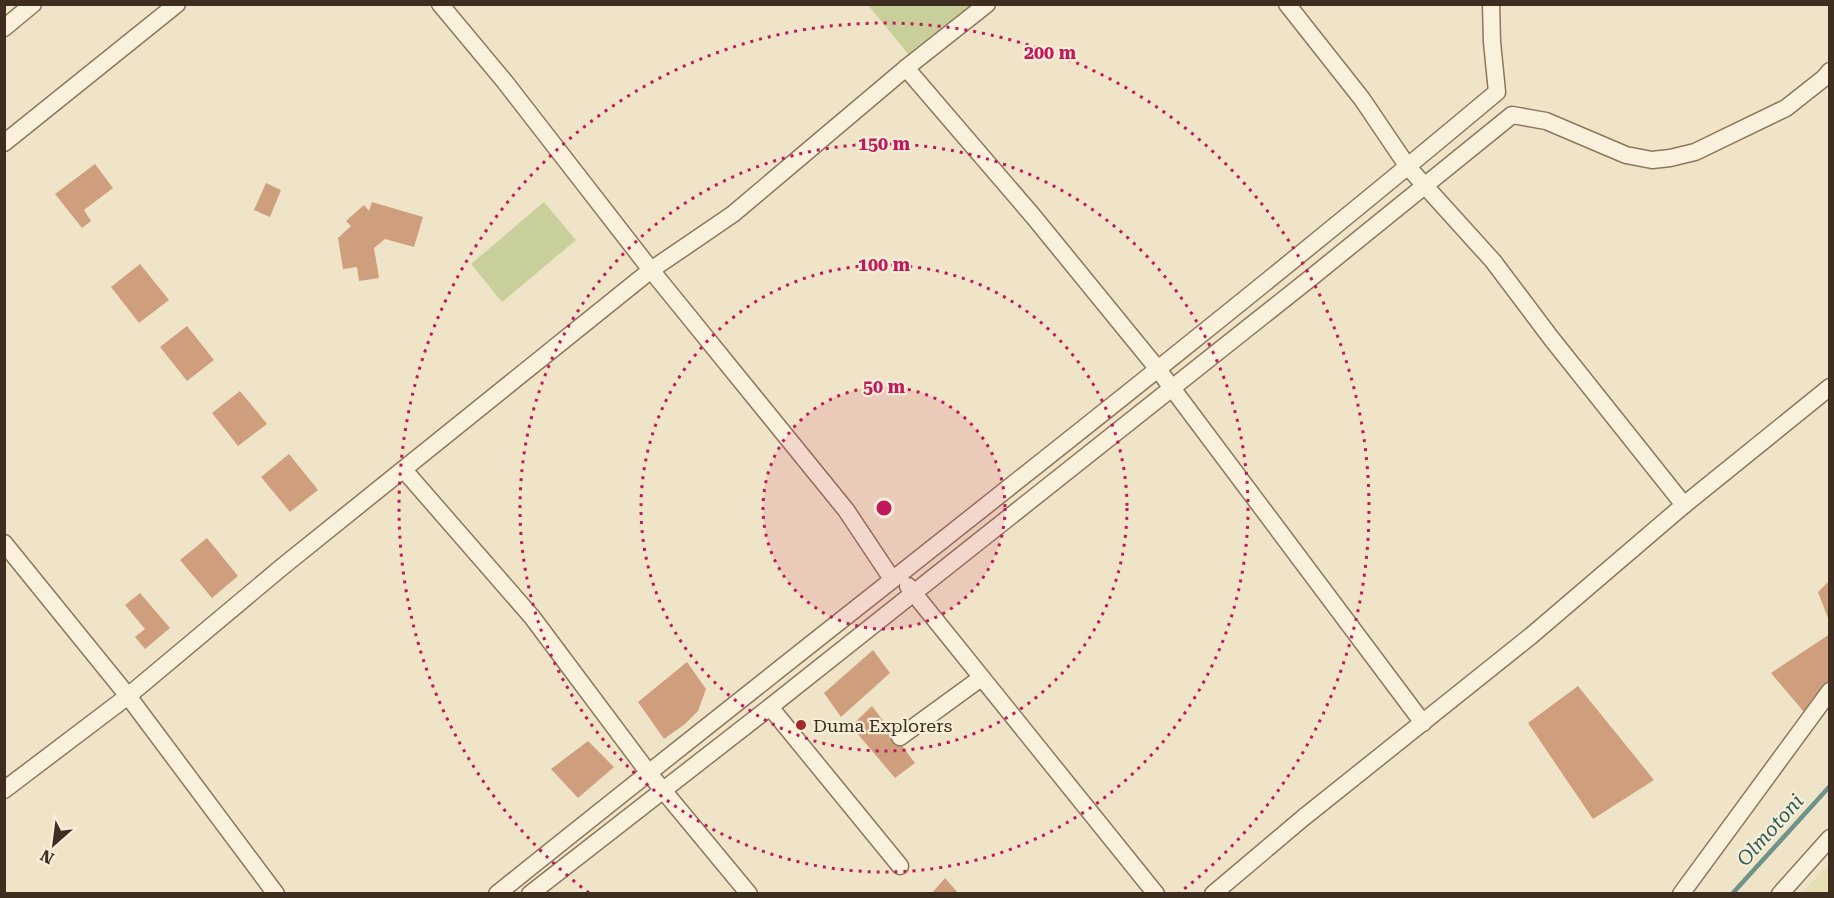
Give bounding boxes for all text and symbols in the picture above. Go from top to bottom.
text: 200 m [1024,42,1077,63]
text: 150 m [858,133,911,154]
text: 100 m [858,254,911,275]
text: 50 m [863,376,906,397]
centre of rings [874,498,894,518]
place label: Duma Explorers [813,715,952,736]
marker: Duma Explorers [794,718,808,732]
water label: Olmotoni [1732,789,1808,871]
north arrow [24,814,84,874]
text: N [37,846,57,868]

